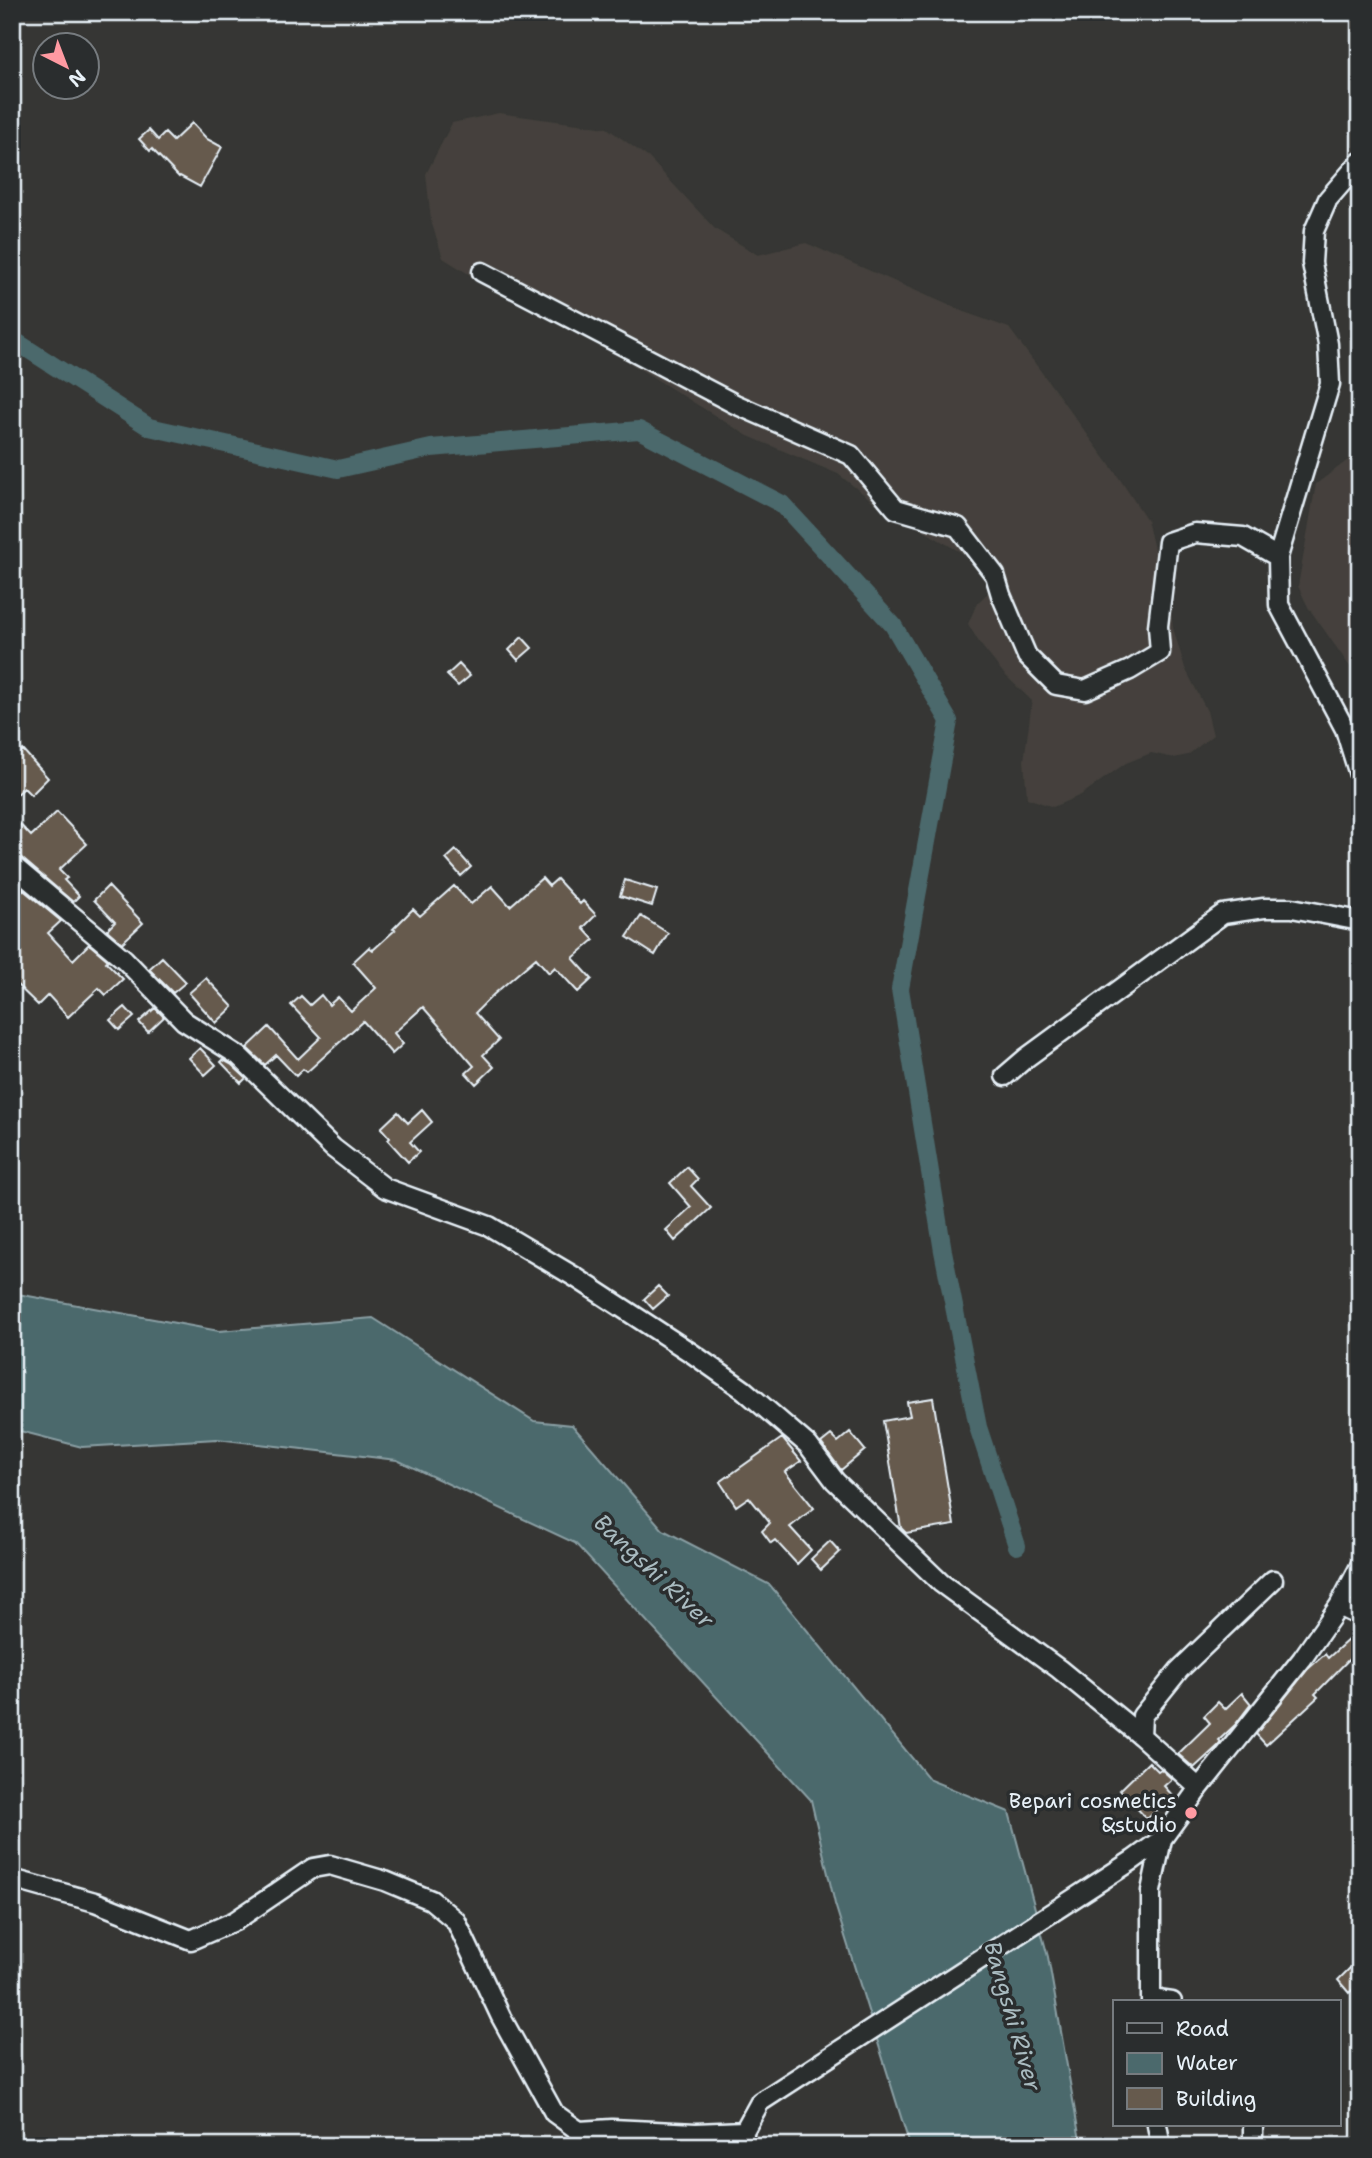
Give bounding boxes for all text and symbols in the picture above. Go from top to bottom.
north arrow [32,32,102,102]
text: N [63,64,91,93]
water label: Bangshi River [587,1507,721,1635]
place label: Bepari cosmetics &studio [1009,1787,1177,1839]
marker: Bepari cosmetics &studio [1183,1805,1199,1821]
water label: Bangshi River [977,1938,1049,2095]
legend [1113,2000,1340,2126]
text: Road [1176,2015,1229,2043]
text: Water [1176,2049,1238,2077]
text: Building [1176,2085,1256,2113]

